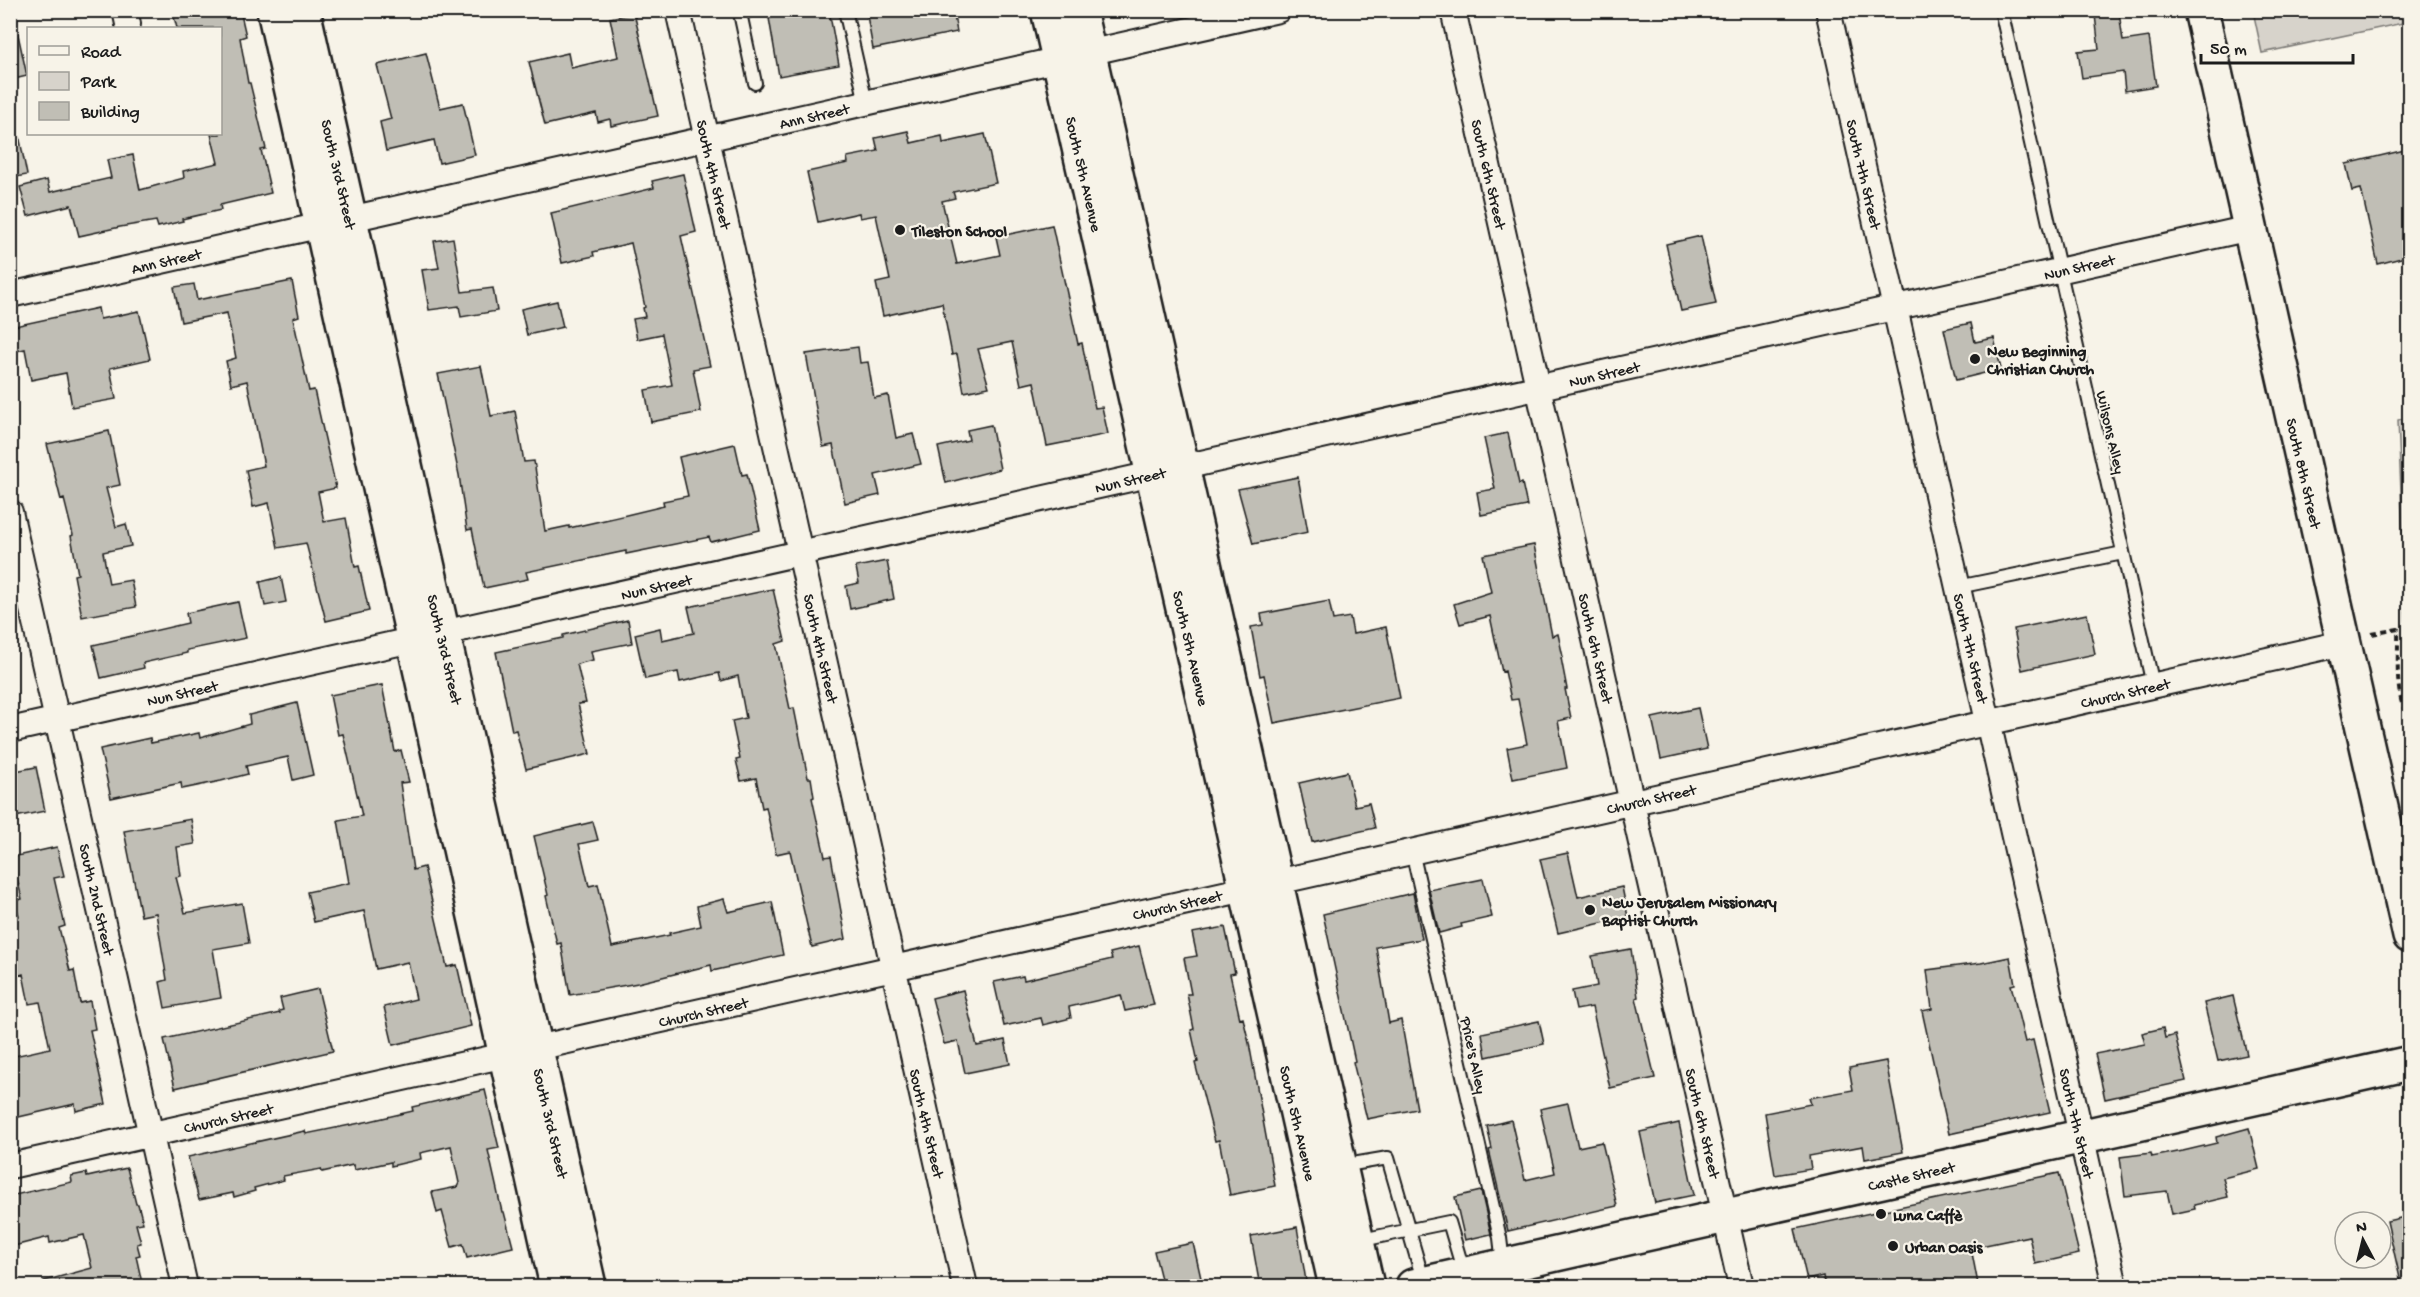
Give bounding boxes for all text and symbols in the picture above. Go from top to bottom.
legend [27,27,222,135]
scale bar [2201,27,2352,65]
text: 50 m [2210,40,2247,61]
text: Road [81,43,122,64]
text: Park [80,73,117,94]
street label: Ann Street [778,101,853,136]
text: Building [80,103,140,124]
street label: South 5th Avenue [1059,115,1104,235]
street label: South 3rd Street [315,118,359,233]
street label: South 4th Street [690,118,734,233]
street label: South 6th Street [1465,118,1509,233]
street label: South 7th Street [1840,118,1884,233]
marker: Tileston School [893,223,907,237]
place label: Tileston School [910,224,1008,243]
street label: Ann Street [130,246,205,281]
street label: Nun Street [2043,252,2118,287]
place label: New Beginning Christian Church [1986,344,2094,381]
marker: New Beginning Christian Church [1968,352,1982,366]
street label: Nun Street [1568,359,1643,394]
street label: Wilsons Alley [2090,389,2127,476]
street label: South 8th Street [2280,417,2324,532]
street label: Nun Street [1094,465,1169,500]
street label: Nun Street [620,572,695,607]
street label: South 5th Avenue [1166,589,1211,709]
street label: South 4th Street [797,592,841,707]
street label: South 6th Street [1572,592,1616,707]
street label: South 7th Street [1947,592,1991,707]
street label: South 3rd Street [421,593,465,708]
street label: Church Street [2079,676,2174,715]
street label: Nun Street [146,678,221,713]
street label: Church Street [1605,782,1700,821]
street label: South 2nd Street [73,842,117,959]
street label: Church Street [1131,888,1226,927]
place label: New Jerusalem Missionary Baptist Church [1601,895,1777,932]
marker: New Jerusalem Missionary Baptist Church [1583,903,1597,917]
street label: Church Street [657,995,752,1034]
street label: Price's Alley [1454,1015,1489,1096]
street label: South 5th Avenue [1273,1064,1318,1184]
street label: South 3rd Street [527,1067,571,1182]
street label: South 4th Street [903,1067,947,1182]
street label: South 6th Street [1679,1067,1723,1182]
street label: South 7th Street [2053,1067,2097,1182]
street label: Church Street [182,1101,277,1140]
street label: Castle Street [1867,1159,1958,1198]
marker: Luna Caffè [1874,1207,1888,1221]
place label: Luna Caffè [1893,1207,1963,1227]
north arrow [2333,1210,2393,1270]
text: N [2355,1218,2368,1239]
marker: Urban Oasis [1886,1239,1900,1253]
place label: Urban Oasis [1905,1240,1983,1259]

